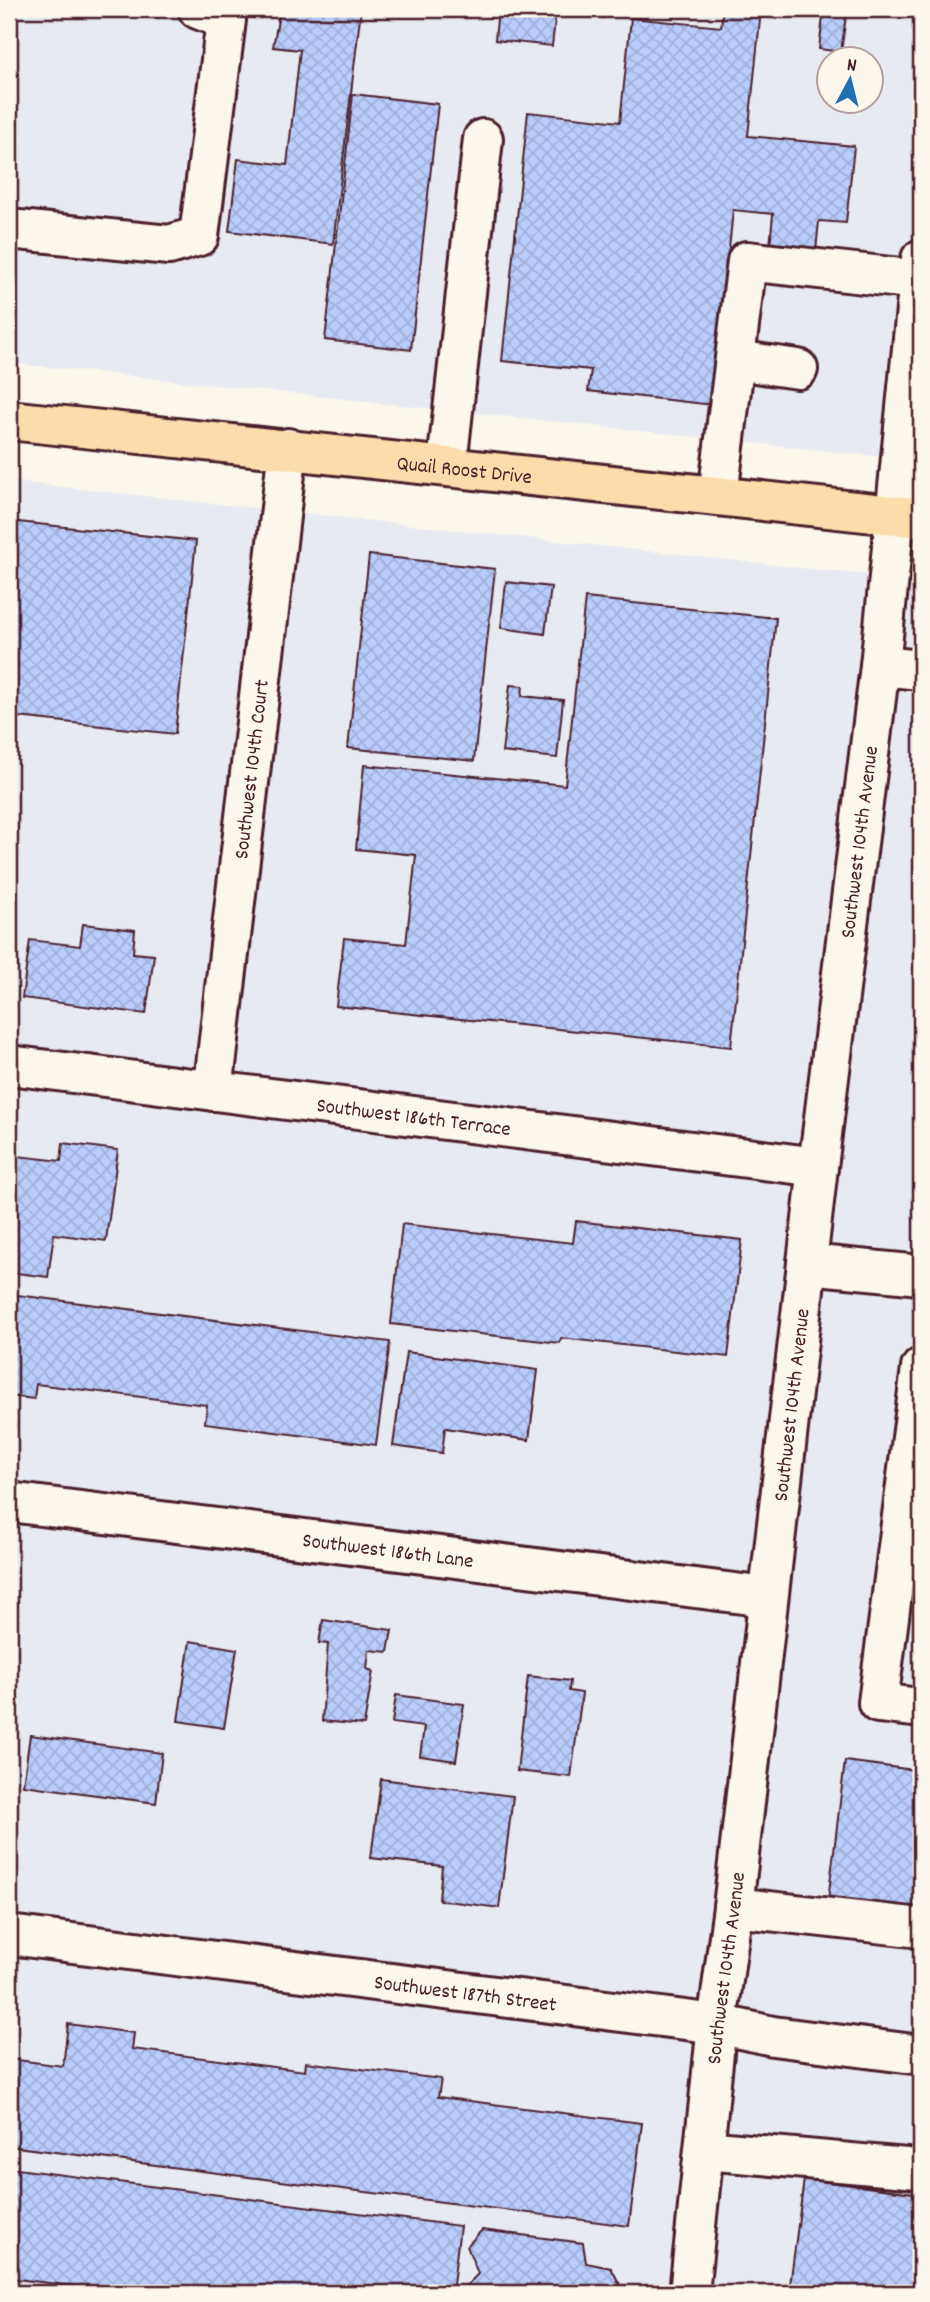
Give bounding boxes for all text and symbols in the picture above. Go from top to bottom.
north arrow [814,46,884,116]
text: N [845,53,858,81]
street label: Quail Roost Drive [395,450,533,494]
street label: Southwest 104th Court [228,678,279,861]
street label: Southwest 104th Avenue [834,744,888,940]
street label: Southwest 186th Terrace [315,1092,512,1146]
street label: Southwest 104th Avenue [768,1307,820,1503]
street label: Southwest 186th Lane [300,1527,475,1578]
street label: Southwest 104th Avenue [701,1871,755,2066]
street label: Southwest 187th Street [372,1969,558,2022]

